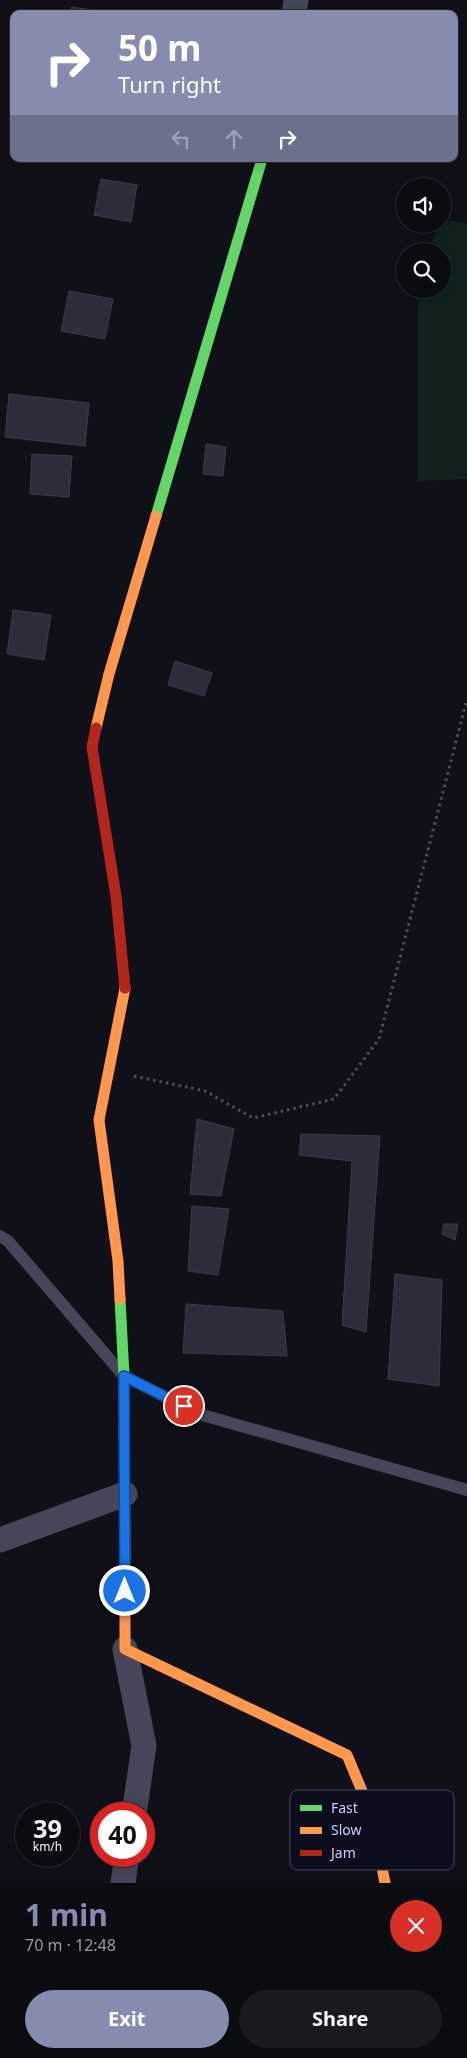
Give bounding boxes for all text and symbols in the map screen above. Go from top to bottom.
text: 50 m [118,24,201,71]
icon: right [35,30,100,95]
text: Turn right [118,69,221,99]
icon: left [167,125,195,153]
icon: ahead [220,125,248,153]
icon: right [273,125,301,153]
map controls [396,178,451,298]
button: sound [396,178,451,233]
button: search [396,243,451,298]
pin [163,1385,205,1427]
icon: arrive [170,1392,198,1420]
position arrow [98,1564,150,1616]
legend [290,1790,454,1870]
text: Fast [331,1798,358,1817]
speed limit sign: 40 [90,1802,155,1867]
text: 39 [33,1811,62,1845]
text: Slow [331,1820,362,1839]
text: km/h [33,1838,62,1855]
text: Jam [329,1843,356,1862]
text: 1 min [25,1894,108,1935]
button: close [390,1900,442,1952]
text: 70 m · 12:48 [25,1934,116,1956]
button: Exit [25,1990,229,2048]
button: Share [239,1990,442,2048]

